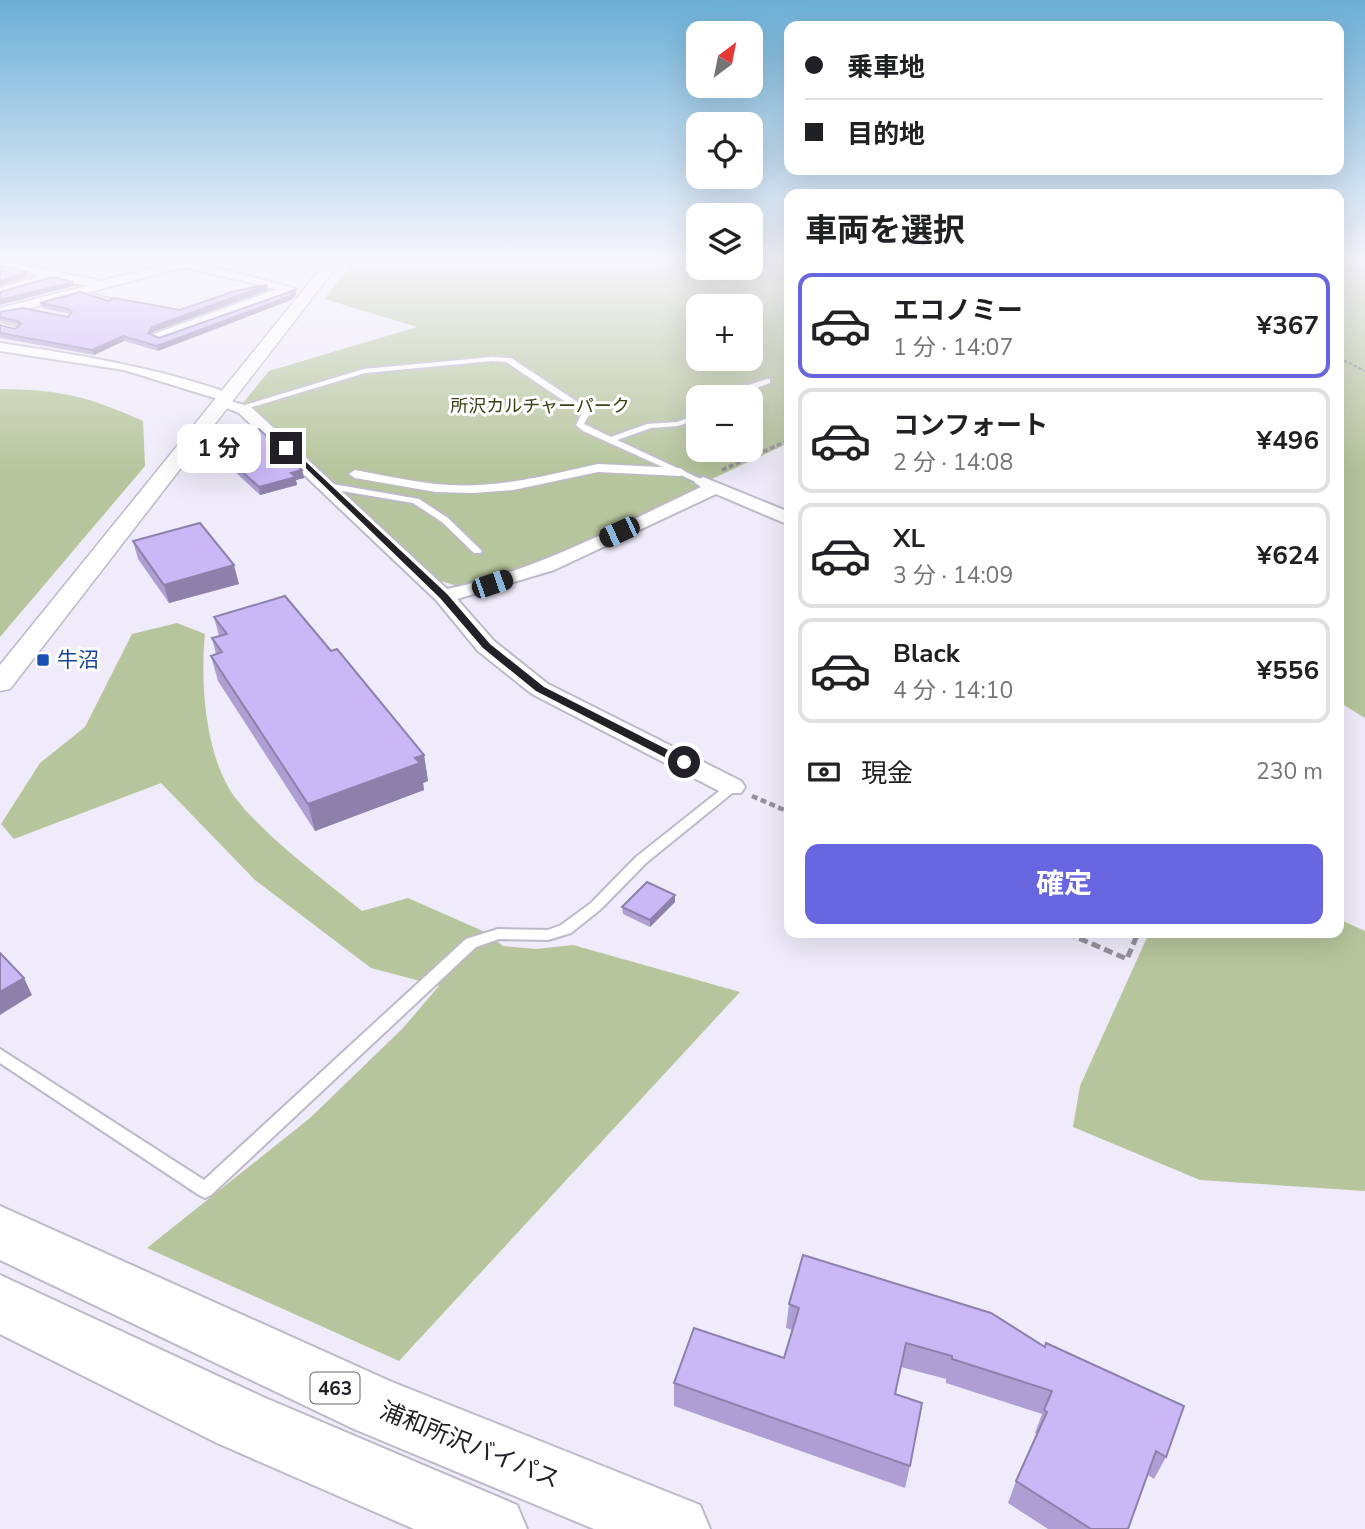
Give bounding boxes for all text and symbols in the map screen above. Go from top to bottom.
north arrow [686,21,763,98]
map controls [686,21,763,462]
text: 乗車地 [847,50,925,85]
button: locate [686,112,763,189]
text: 目的地 [847,117,925,152]
button: layers [686,203,763,280]
text: 車両を選択 [805,209,965,252]
text: エコノミー [893,293,1023,328]
button: + [686,294,763,371]
icon: car [809,294,872,357]
text: ¥367 [1257,308,1319,343]
text: 1 分 · 14:07 [893,332,1013,363]
button: − [686,385,763,462]
park label: 所沢カルチャーパーク [450,394,630,418]
text: コンフォート [893,408,1048,443]
icon: car [809,409,872,472]
text: ¥496 [1257,423,1319,458]
callout: 1 分 [177,424,262,472]
route end [270,432,302,464]
text: 1 分 [197,433,241,464]
text: 2 分 · 14:08 [893,447,1013,478]
car [596,514,643,550]
text: XL [893,521,925,556]
icon: car [809,524,872,587]
text: ¥624 [1257,538,1319,573]
text: 3 分 · 14:09 [893,560,1013,591]
car [469,567,516,601]
text: Black [893,636,960,671]
icon: car [809,639,872,702]
place label: 牛沼 [57,646,99,674]
marker: 牛沼 [35,652,51,668]
text: ¥556 [1257,653,1319,688]
text: 4 分 · 14:10 [893,675,1013,706]
route start [668,746,700,778]
icon: cash [805,753,843,791]
text: 現金 [861,756,913,791]
text: 230 m [1256,756,1323,787]
button: 確定 [805,844,1323,924]
road number: 463 [310,1372,360,1404]
street label: 浦和所沢バイパス [375,1394,565,1496]

